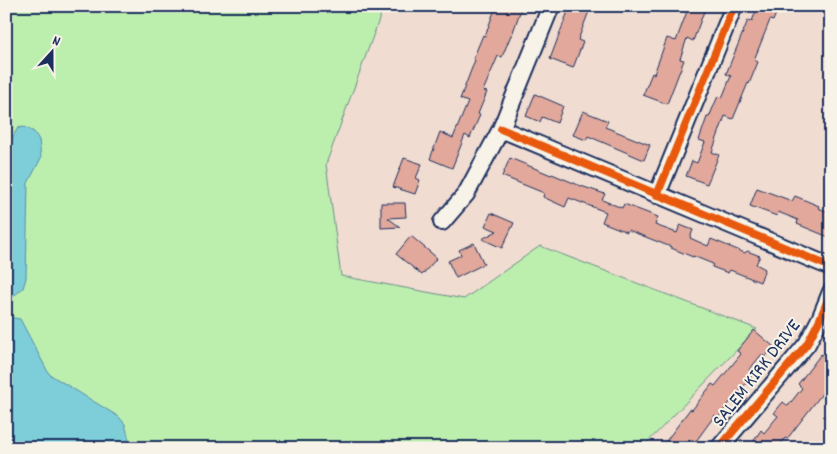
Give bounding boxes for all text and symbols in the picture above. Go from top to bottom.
north arrow [28,28,78,78]
text: N [49,31,63,52]
street label: SALEM KIRK DRIVE [707,314,809,434]

